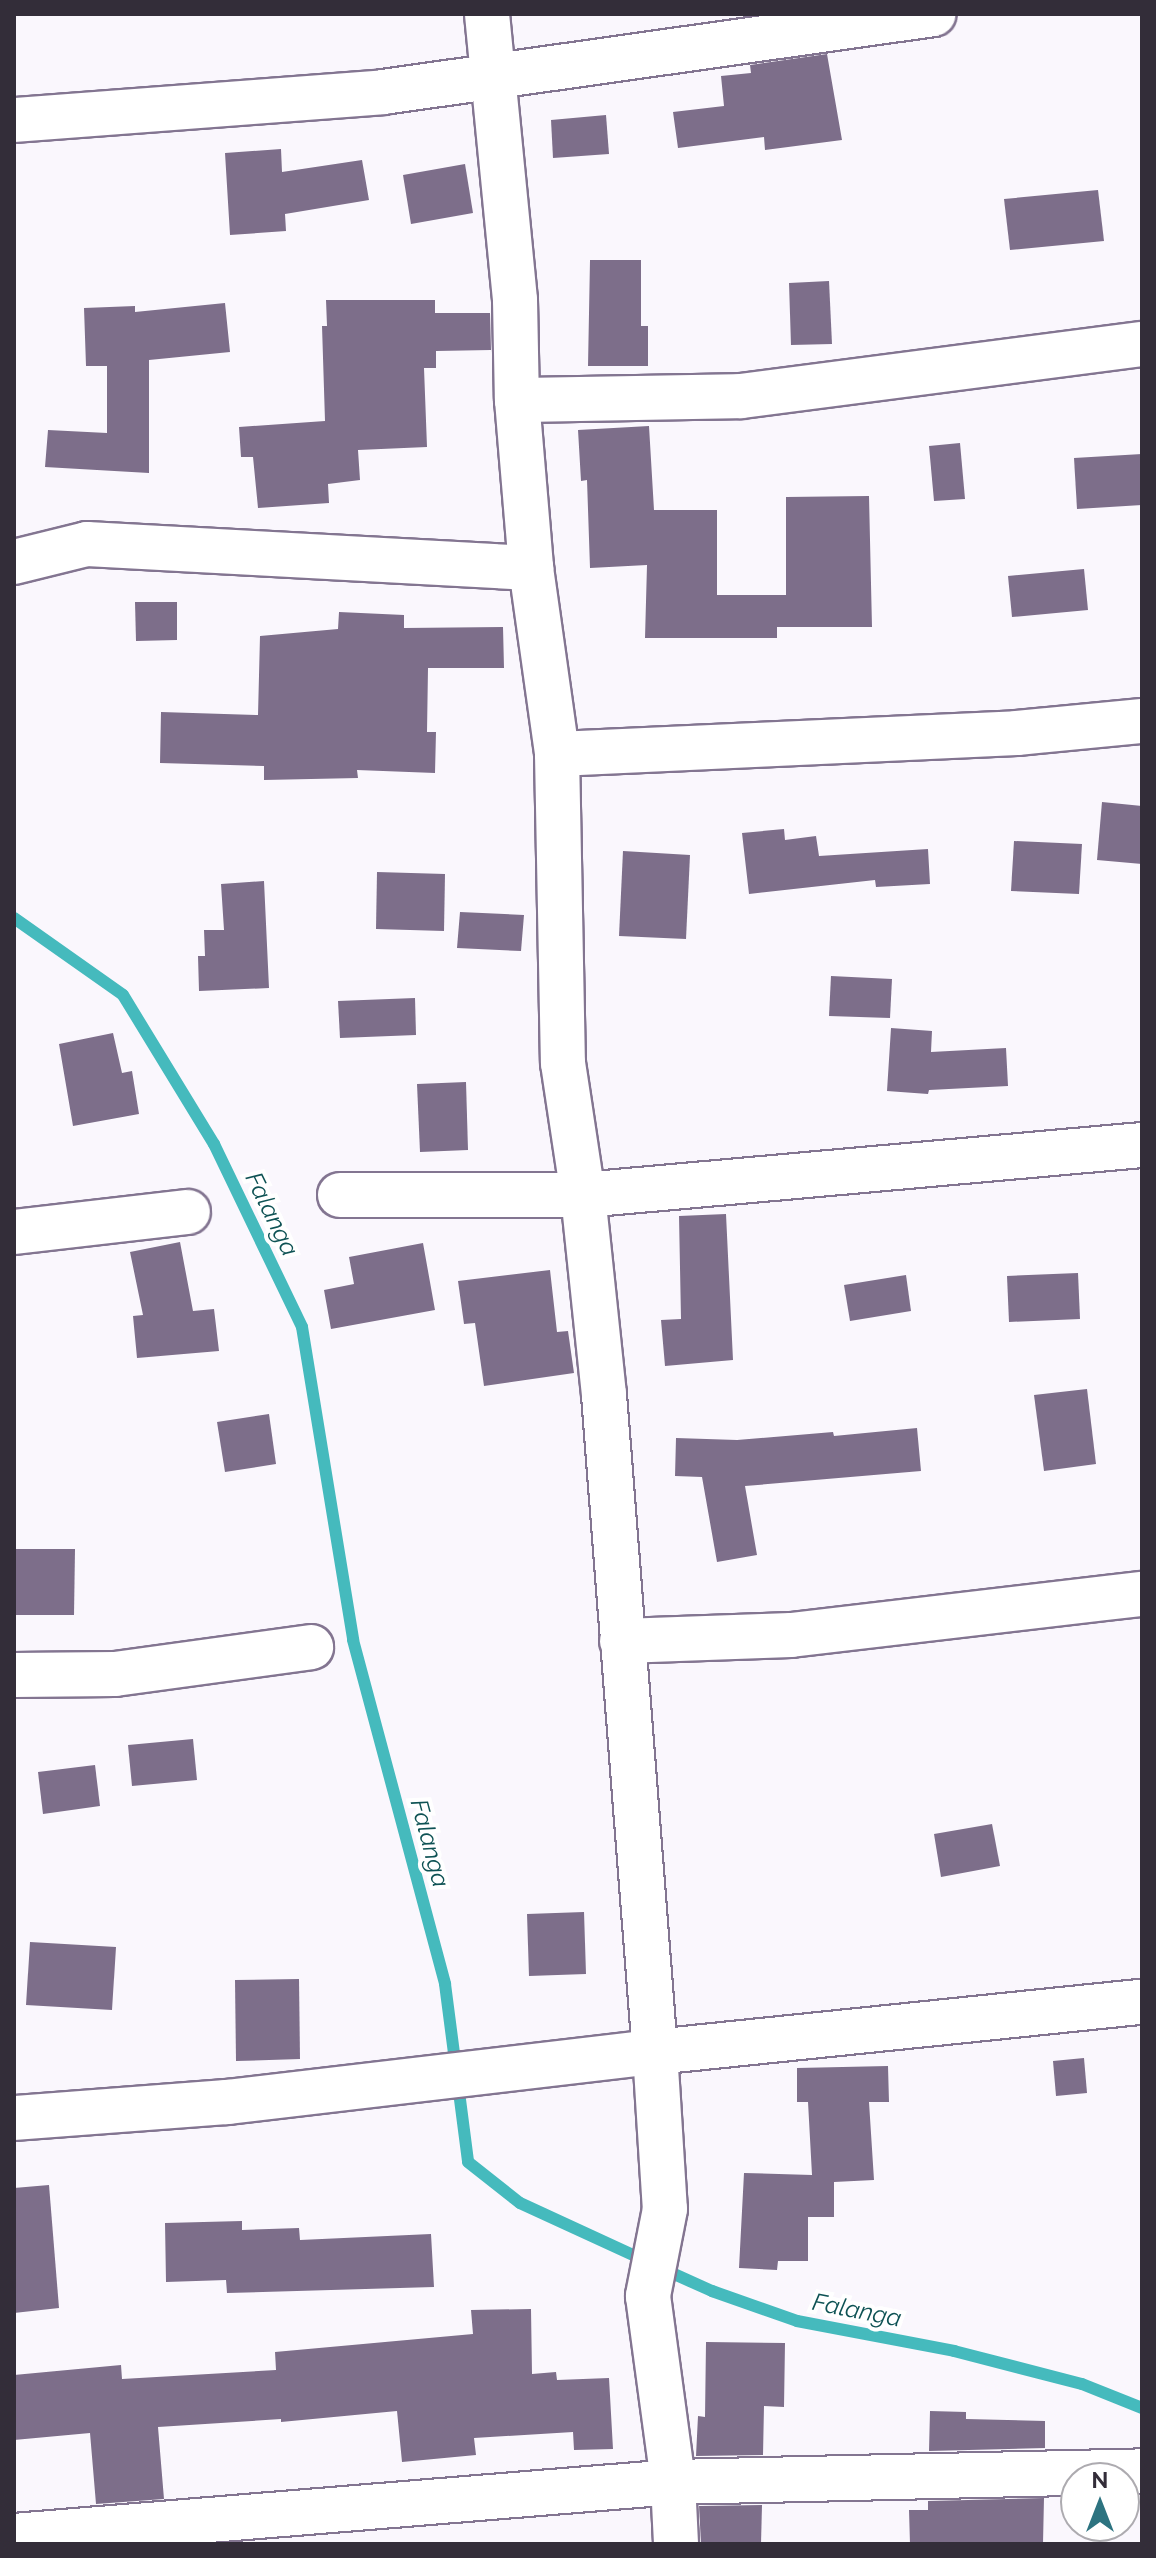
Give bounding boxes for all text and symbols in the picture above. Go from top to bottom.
water label: Falanga [239,1167,305,1261]
water label: Falanga [404,1796,456,1890]
water label: Falanga [810,2287,904,2333]
north arrow [1060,2462,1140,2542]
text: N [1092,2467,1108,2493]

